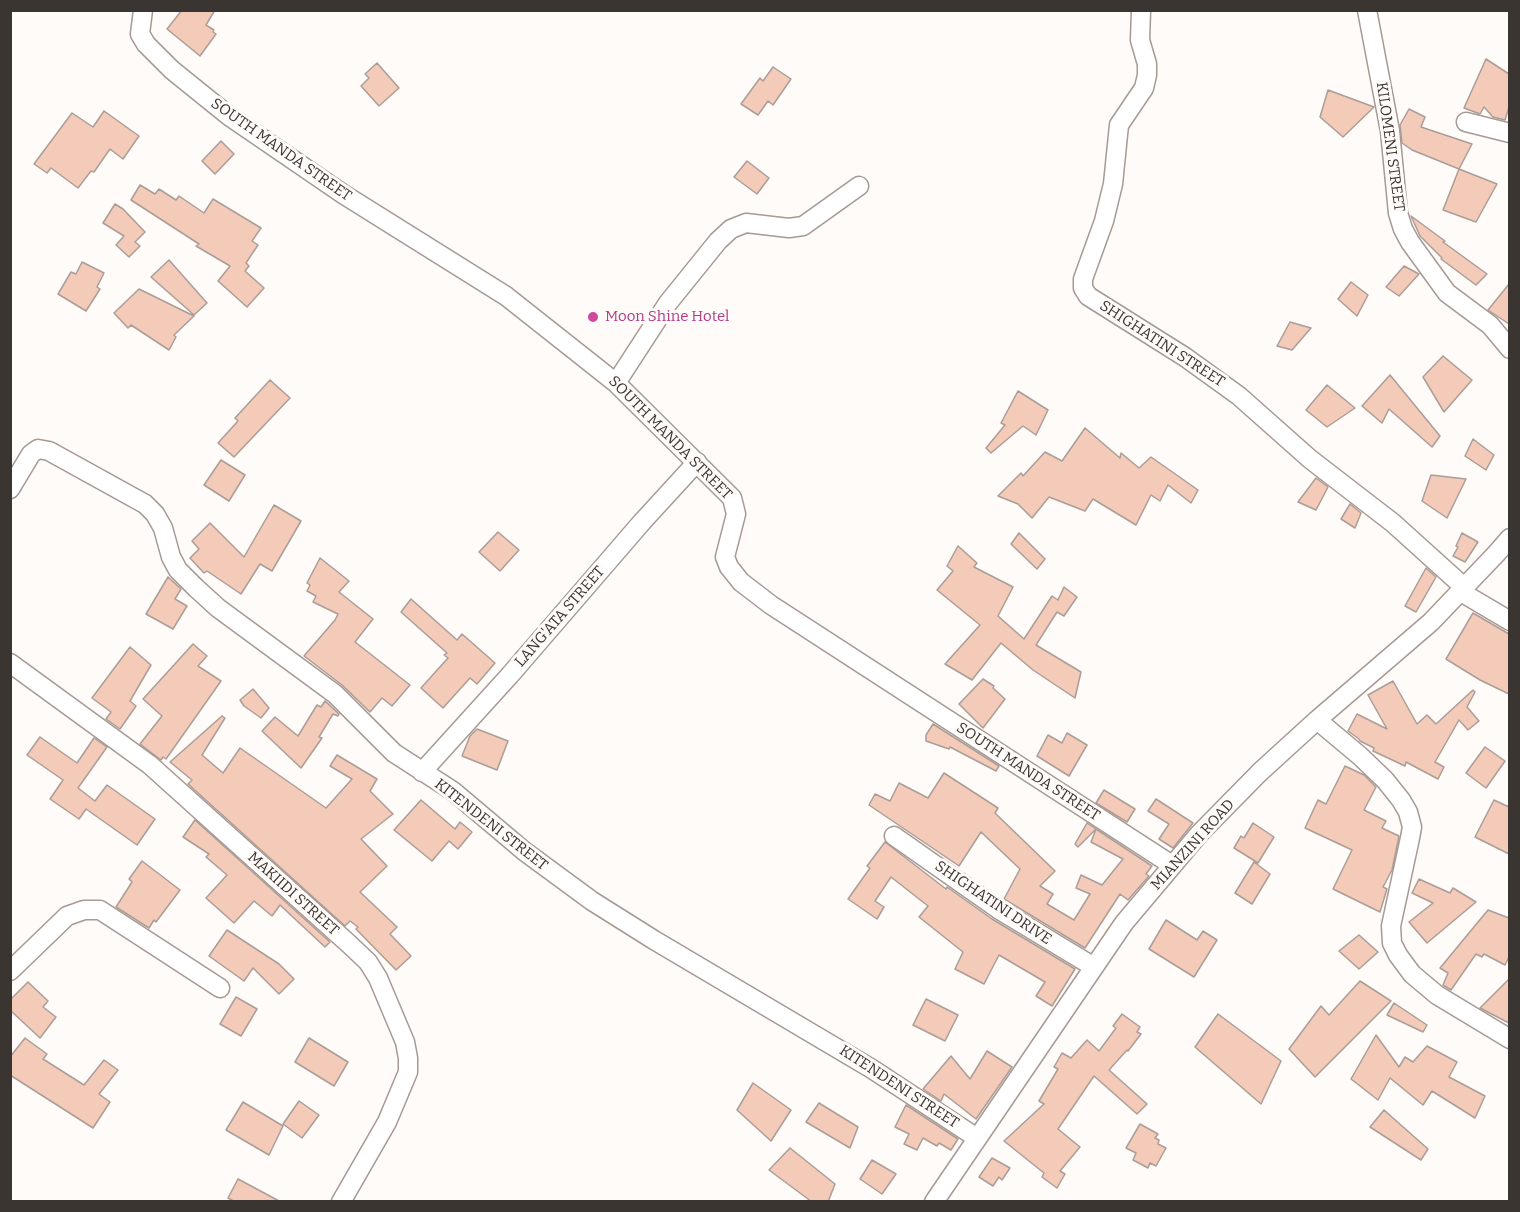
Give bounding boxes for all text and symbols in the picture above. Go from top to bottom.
street label: KILOMENI STREET [1372,81,1408,213]
street label: SOUTH MANDA STREET [207,95,355,205]
street label: SHIGHATINI STREET [1096,297,1228,391]
place label: Moon Shine Hotel [605,308,729,326]
marker: Moon Shine Hotel [586,310,600,324]
street label: SOUTH MANDA STREET [604,372,736,504]
street label: LANG'ATA STREET [511,563,609,671]
street label: SOUTH MANDA STREET [953,719,1103,825]
street label: KITENDENI STREET [431,775,551,875]
street label: MIANZINI ROAD [1148,796,1238,894]
street label: MAKIIDI STREET [244,848,342,940]
street label: SHIGHATINI DRIVE [931,857,1055,949]
street label: KITENDENI STREET [836,1042,962,1132]

